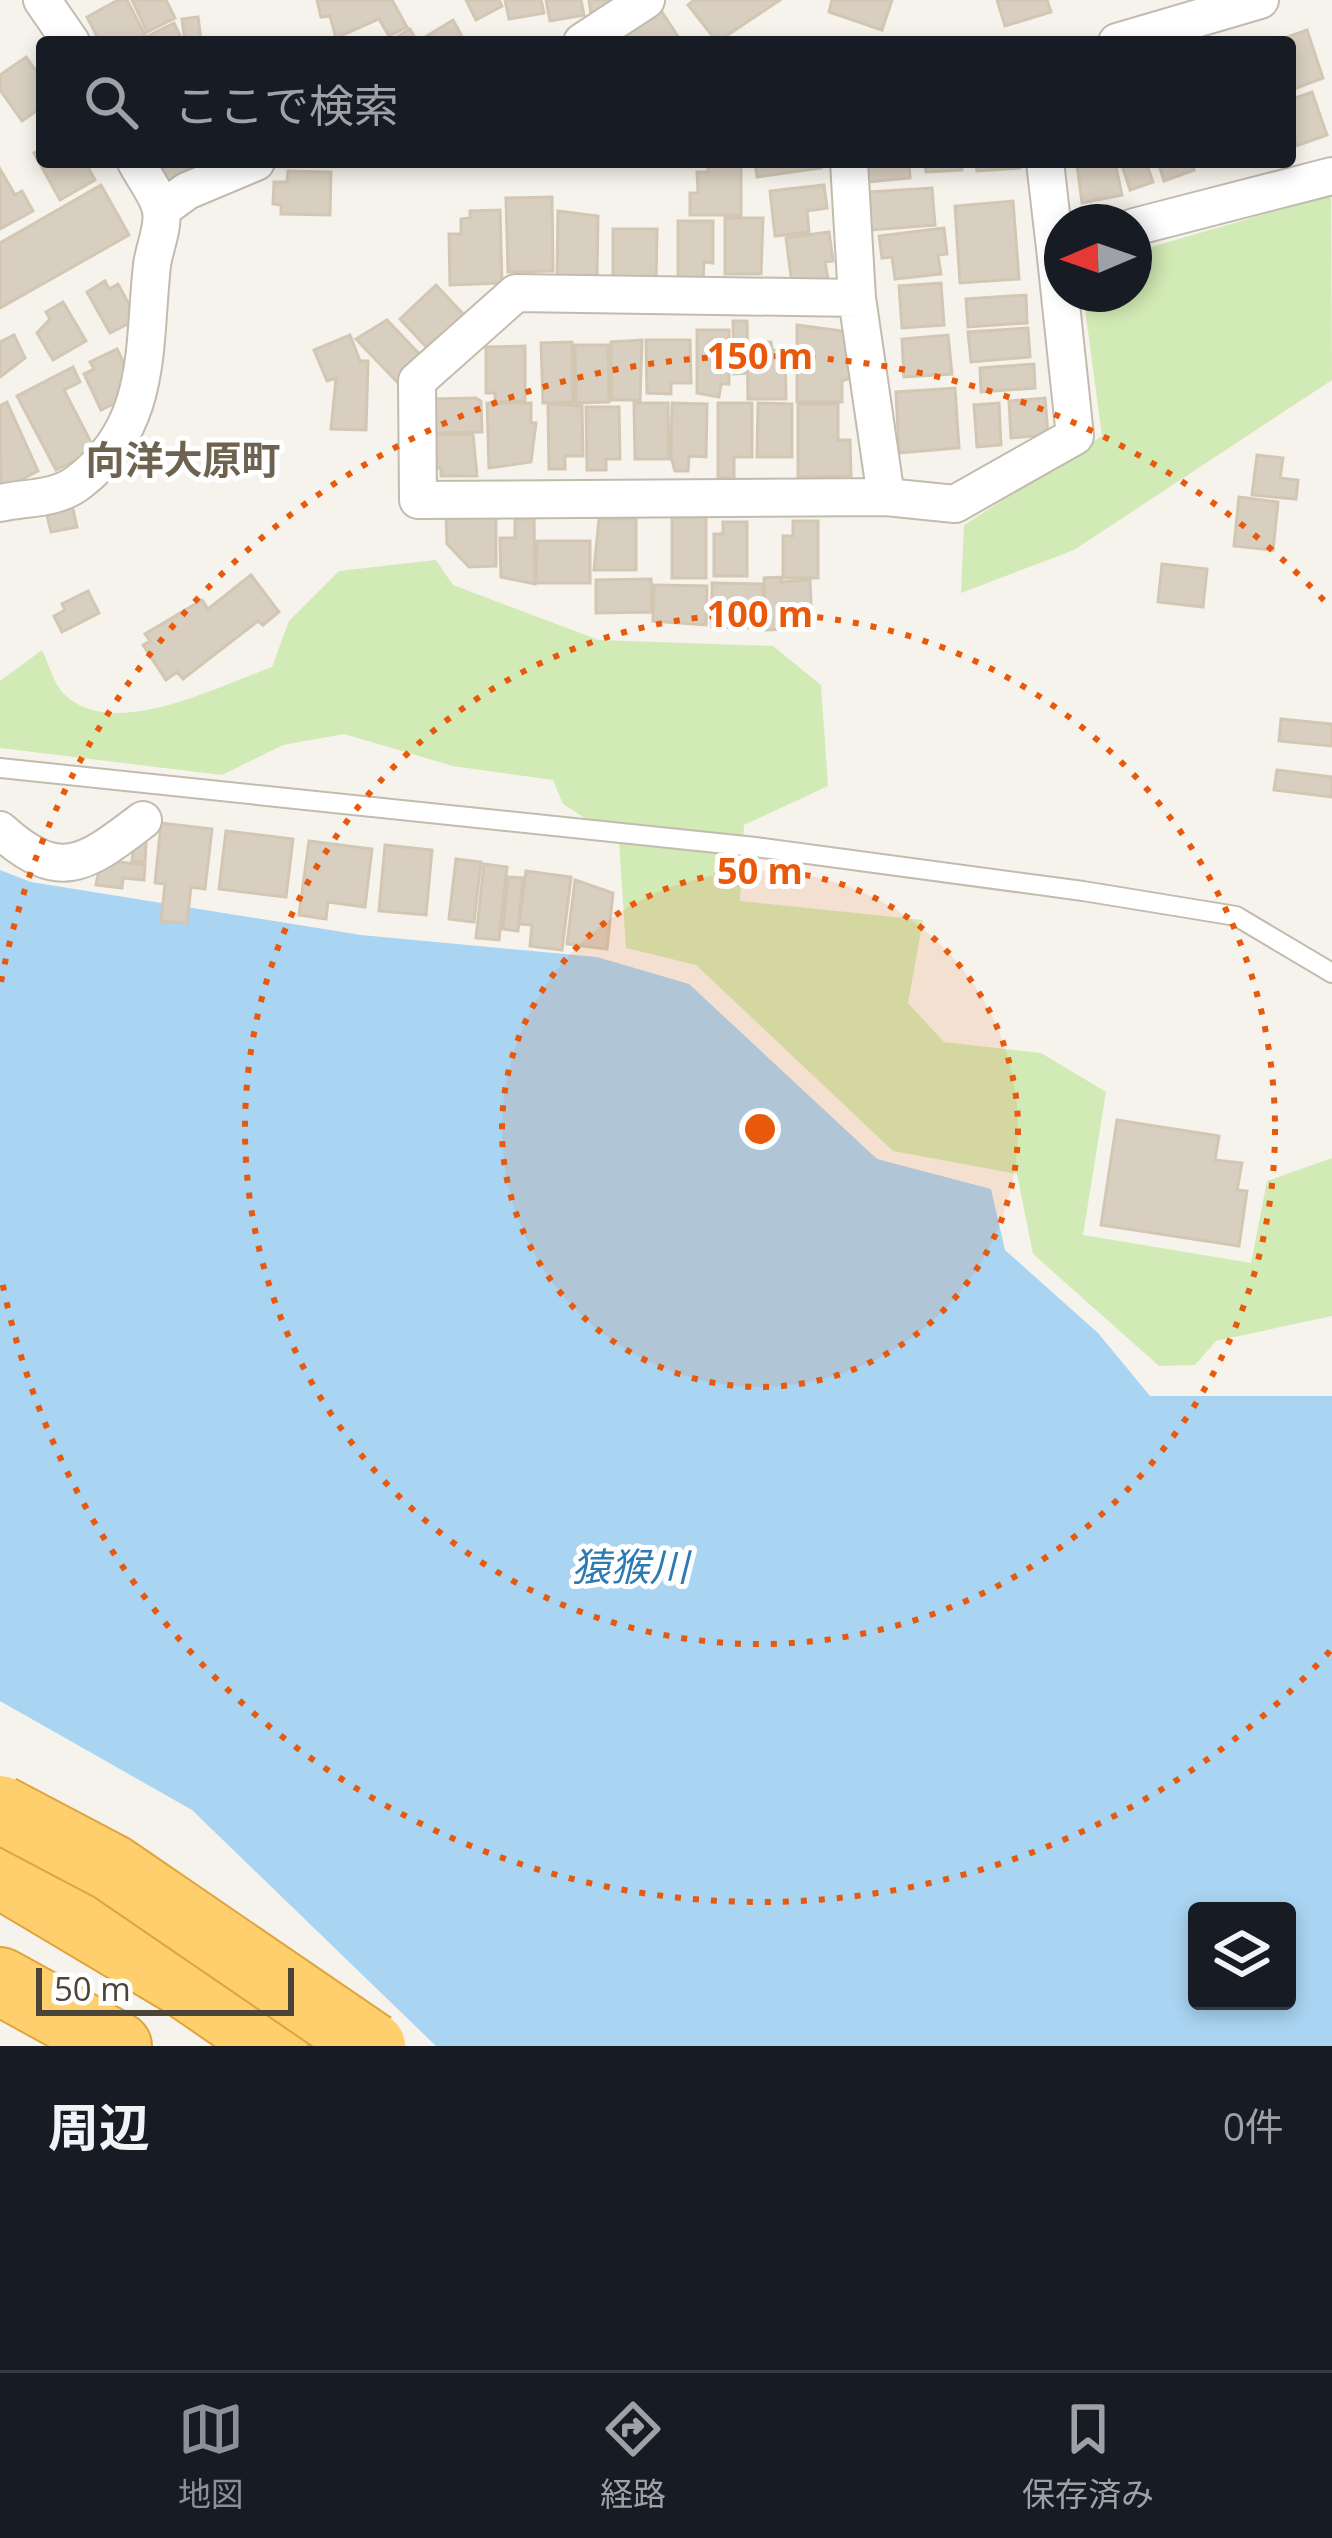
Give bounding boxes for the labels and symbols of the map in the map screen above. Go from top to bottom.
north arrow [1044,204,1152,312]
text: 150 m [707,331,813,380]
district label: 向洋大原町 [85,432,281,485]
text: 100 m [707,589,813,638]
text: 50 m [717,846,803,895]
centre of rings [739,1108,781,1150]
water label: 猿猴川 [571,1539,692,1592]
scale bar [36,1962,294,2015]

